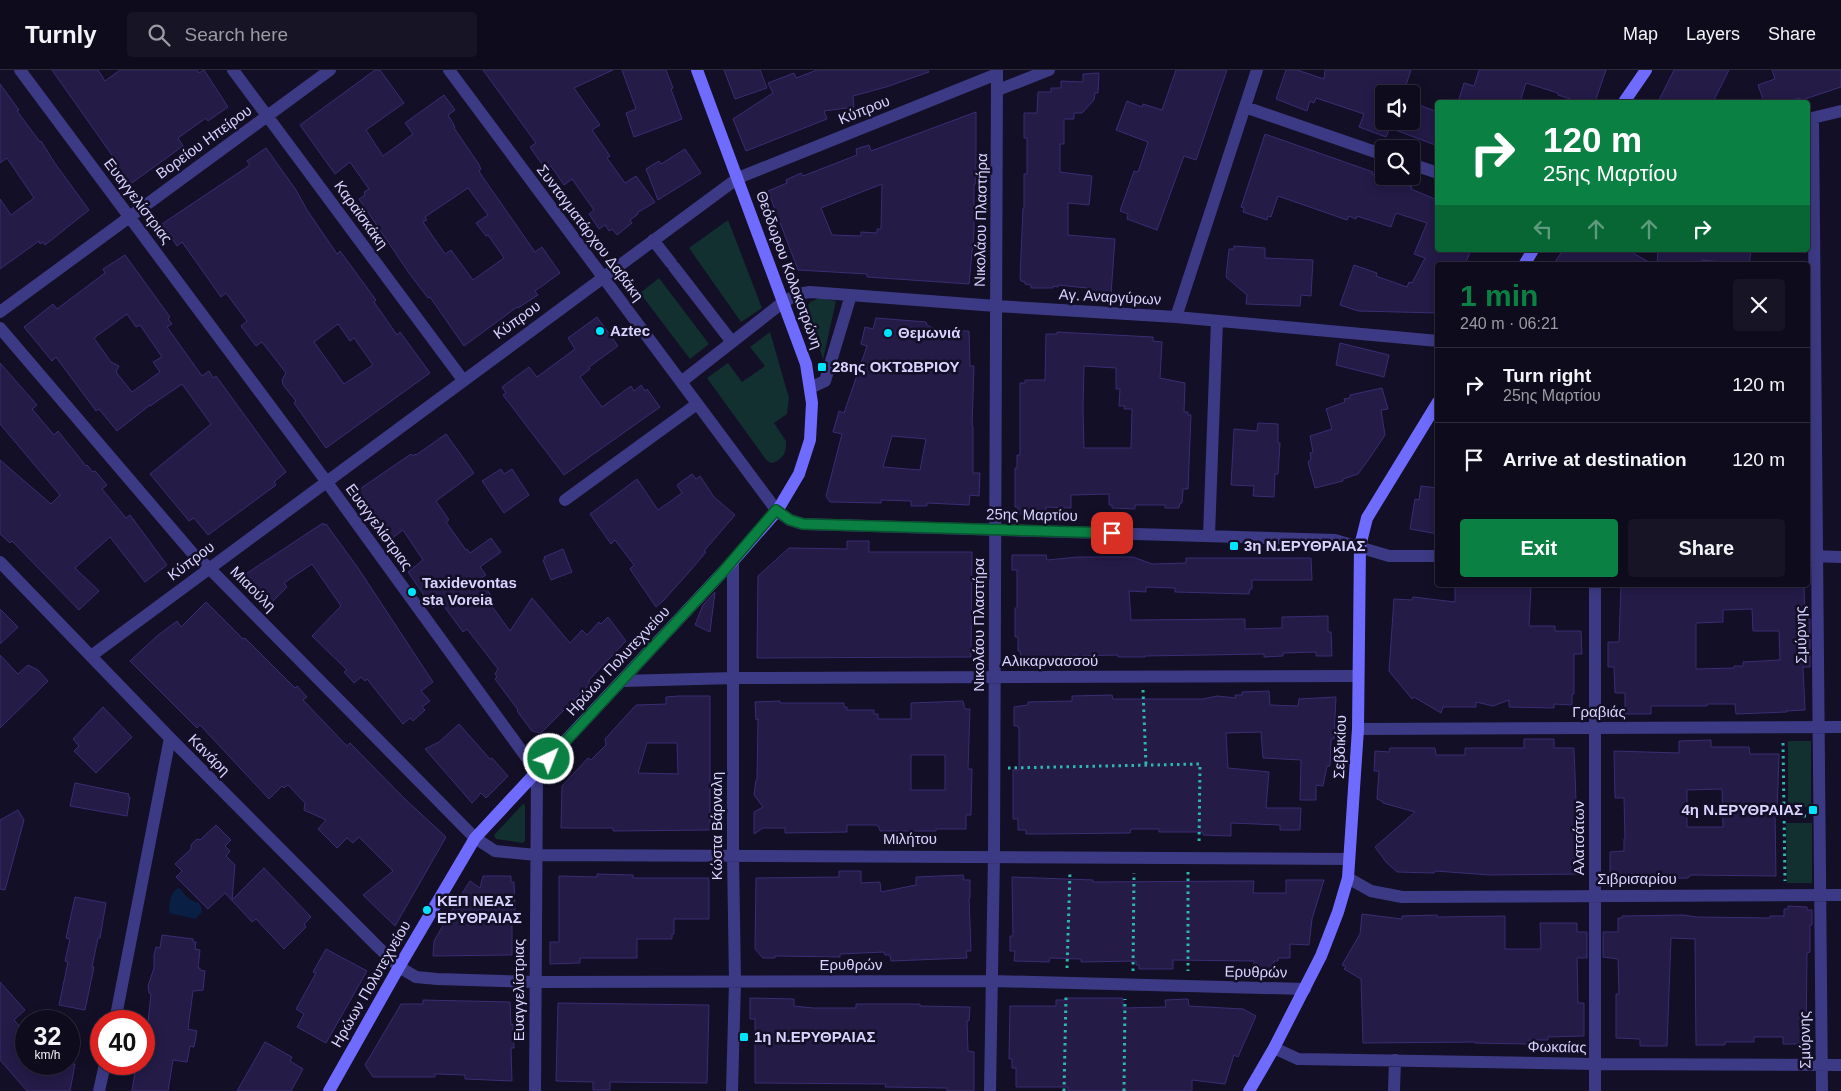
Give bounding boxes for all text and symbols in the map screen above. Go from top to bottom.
search box [127,12,477,57]
text: Turnly [25,21,97,48]
icon: search [145,21,173,49]
text: Search here [185,24,288,45]
text: Map [1623,24,1658,44]
text: Layers [1686,24,1740,44]
text: Share [1768,24,1816,44]
map controls [1375,85,1420,185]
button: sound [1375,85,1420,130]
street label: Κύπρου [836,92,892,127]
street label: Βορείου Ηπείρου [153,101,255,182]
icon: right [1460,120,1525,185]
text: 120 m [1543,120,1642,159]
button: search [1375,140,1420,185]
street label: Νικολάου Πλαστήρα [971,153,990,287]
street label: Ευαγγελίστριας [101,155,176,247]
street label: Συνταγματάρχου Δαβάκη [534,161,647,304]
text: 25ης Μαρτίου [1543,161,1678,186]
street label: Καραϊσκάκη [331,177,392,252]
street label: Θεόδωρου Κολοκοτρώνη [753,188,826,351]
icon: left [1529,215,1557,243]
icon: ahead [1582,215,1610,243]
icon: ahead [1635,215,1663,243]
icon: right [1688,215,1716,243]
text: 1 min [1460,279,1538,312]
button: close [1733,279,1785,331]
street label: Αγ. Αναργύρων [1058,285,1162,308]
street label: Κύπρου [490,297,543,342]
text: 240 m · 06:21 [1460,315,1559,332]
place label: Aztec [610,322,650,339]
place label: Θεμωνιά [898,324,961,341]
marker: Aztec [594,325,606,337]
marker: Θεμωνιά [882,327,894,339]
place label: 28ης ΟΚΤΩΒΡΙΟΥ [832,358,960,375]
marker: 28ης ΟΚΤΩΒΡΙΟΥ [816,361,828,373]
text: Turn right [1503,365,1591,386]
icon: right [1460,371,1488,399]
text: 120 m [1732,374,1785,395]
text: 25ης Μαρτίου [1503,387,1601,404]
icon: arrive [1460,446,1488,474]
text: Arrive at destination [1503,449,1687,470]
text: 120 m [1732,449,1785,470]
street label: Ευαγγελίστριας [342,480,416,573]
street label: 25ης Μαρτίου [986,505,1078,524]
pin [1091,512,1133,554]
icon: arrive [1098,519,1126,547]
button: Exit [1460,519,1618,577]
button: Share [1628,519,1785,577]
place label: 3η Ν.ΕΡΥΘΡΑΙΑΣ [1244,537,1366,554]
street label: Κύπρου [164,538,217,584]
marker: 3η Ν.ΕΡΥΘΡΑΙΑΣ [1228,540,1240,552]
street label: Νικολάου Πλαστήρα [970,558,987,692]
street label: Μιαούλη [227,563,279,615]
place label: Taxidevontas sta Voreia [422,574,517,608]
marker: Taxidevontas sta Voreia [406,586,418,598]
street label: Ηρώων Πολυτεχνείου [563,602,673,719]
street label: Σμύρνης [1791,606,1810,664]
street label: Αλικαρνασσού [1002,652,1098,669]
street label: Γραβιάς [1572,703,1626,720]
street label: Σεβδικίου [1330,715,1349,779]
street label: Κανάρη [185,730,234,779]
position arrow [522,732,574,784]
street label: Κώστα Βάρναλη [708,772,725,880]
street label: Αλατσάτων [1570,801,1587,875]
place label: 4η Ν.ΕΡΥΘΡΑΙΑΣ [1681,801,1803,818]
marker: 4η Ν.ΕΡΥΘΡΑΙΑΣ [1807,804,1819,816]
street label: Μιλήτου [883,830,937,847]
street label: Σιβρισαρίου [1597,870,1677,887]
place label: ΚΕΠ ΝΕΑΣ ΕΡΥΘΡΑΙΑΣ [437,892,522,926]
marker: ΚΕΠ ΝΕΑΣ ΕΡΥΘΡΑΙΑΣ [421,904,433,916]
street label: Ηρώων Πολυτεχνείου [327,917,414,1050]
street label: Ευαγγελίστριας [510,939,527,1041]
street label: Ερυθρών [820,956,882,973]
street label: Ερυθρών [1224,962,1288,981]
speed limit sign: 40 [90,1010,155,1075]
street label: Σμύρνης [1795,1011,1814,1069]
text: 32 [34,1022,61,1050]
place label: 1η Ν.ΕΡΥΘΡΑΙΑΣ [754,1028,876,1045]
marker: 1η Ν.ΕΡΥΘΡΑΙΑΣ [738,1031,750,1043]
street label: Φωκαίας [1527,1037,1587,1056]
text: km/h [34,1048,61,1062]

